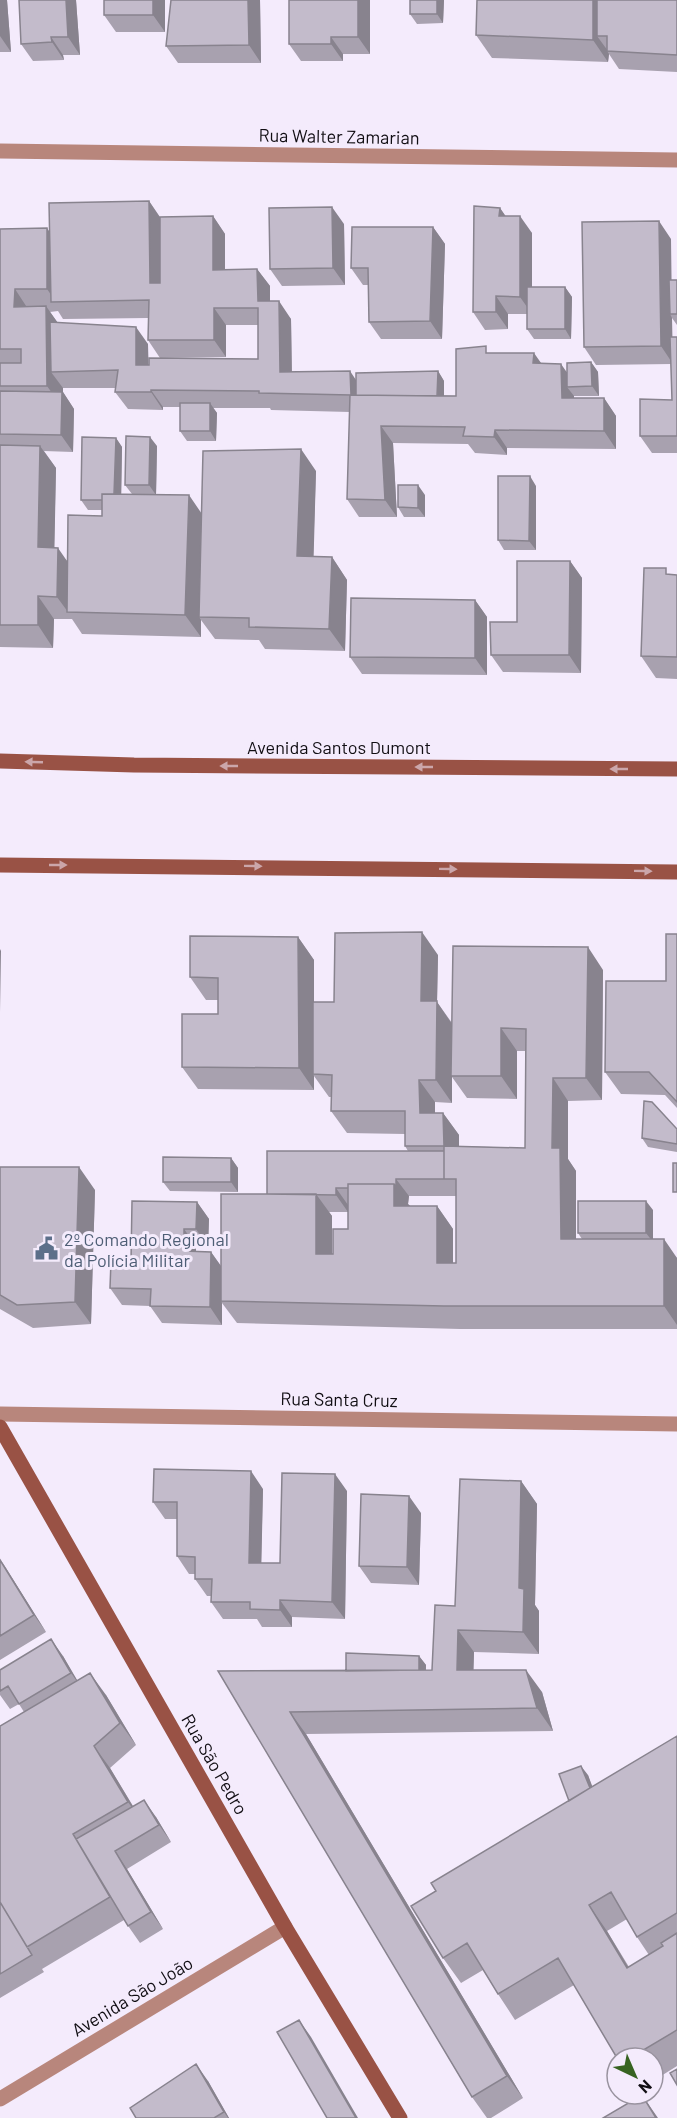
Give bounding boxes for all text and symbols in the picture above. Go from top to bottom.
street label: Rua Walter Zamarian [258,124,420,148]
street label: Avenida Santos Dumont [247,736,431,758]
one-way arrow [24,757,43,766]
one-way arrow [219,761,238,771]
one-way arrow [414,762,433,772]
one-way arrow [609,764,628,774]
one-way arrow [49,860,68,870]
one-way arrow [244,862,263,871]
one-way arrow [439,864,458,874]
one-way arrow [634,866,653,876]
place label: 2º Comando Regional da Polícia Militar [64,1228,229,1271]
public building icon: 2º Comando Regional da Polícia Militar [33,1236,59,1262]
street label: Rua Santa Cruz [280,1387,398,1411]
street label: Rua São Pedro [177,1710,253,1818]
street label: Avenida São João [68,1951,196,2041]
north arrow [605,2046,665,2106]
text: N [635,2077,656,2098]

